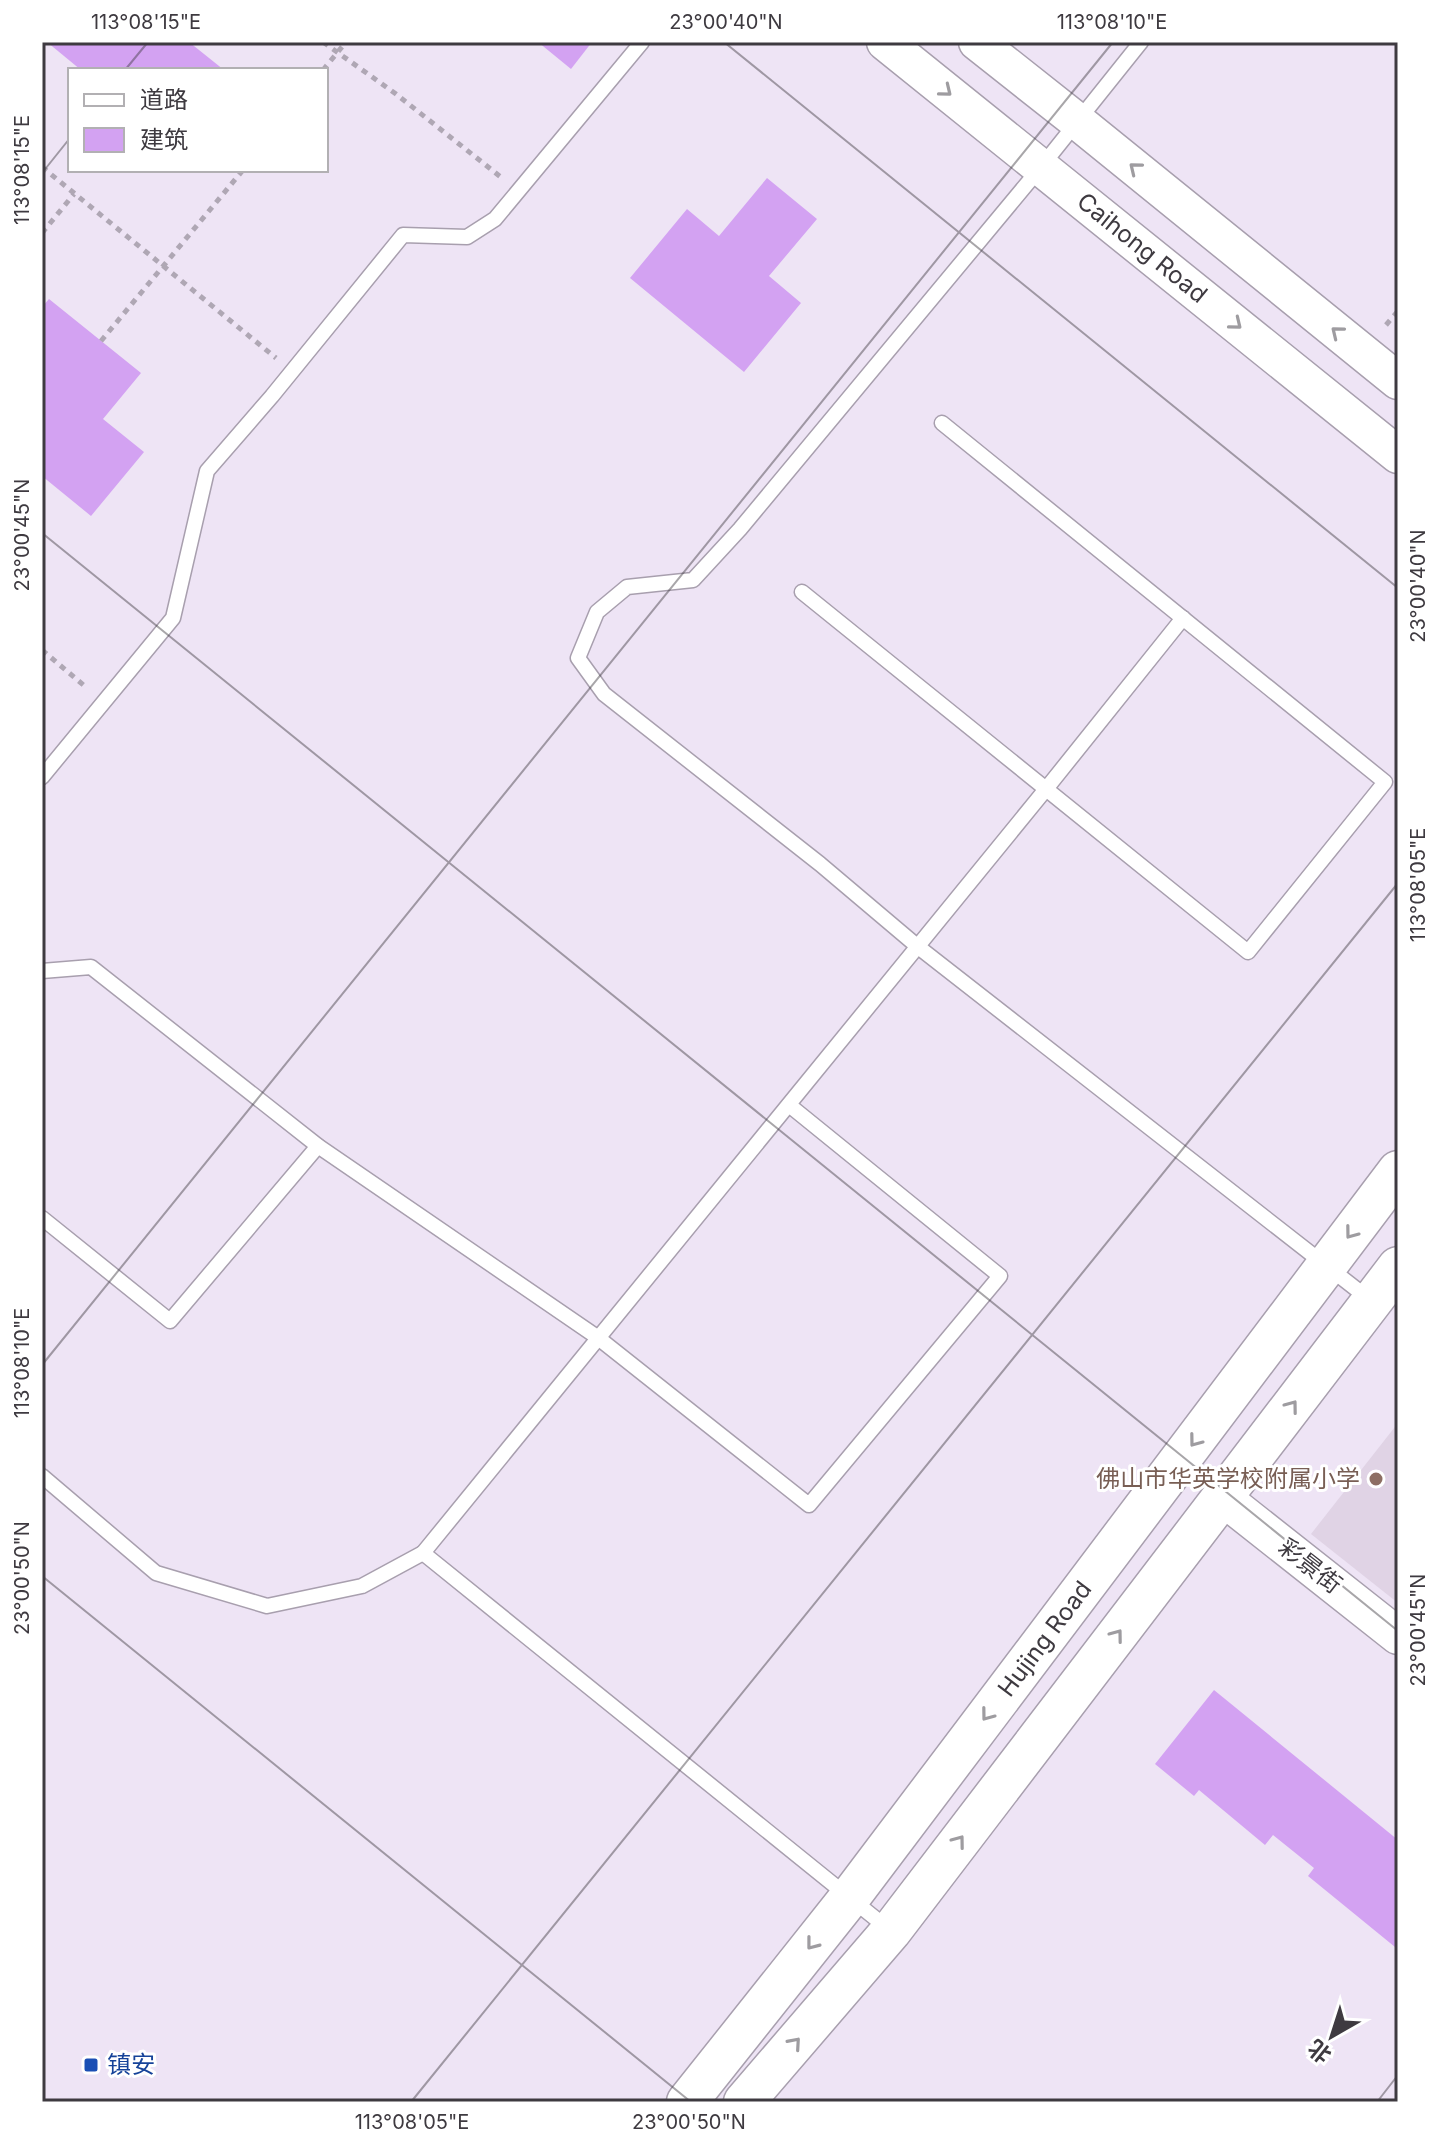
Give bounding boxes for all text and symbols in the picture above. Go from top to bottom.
text: 113°08'15"E [91,10,201,34]
text: 23°00'40"N [669,10,783,34]
text: 113°08'10"E [1057,10,1167,34]
legend [68,68,328,172]
one-way arrow [937,81,952,95]
text: 道路 [140,85,188,114]
text: 113°08'15"E [10,115,34,225]
text: 建筑 [140,125,188,154]
one-way arrow [1130,163,1144,178]
street label: Caihong Road [1071,186,1213,309]
one-way arrow [1227,314,1242,328]
one-way arrow [1332,327,1347,341]
text: 23°00'45"N [10,479,34,591]
text: 23°00'40"N [1406,529,1430,643]
text: 113°08'05"E [1406,828,1430,942]
one-way arrow [1347,1225,1361,1239]
text: 113°08'10"E [10,1308,34,1418]
one-way arrow [1282,1400,1296,1415]
one-way arrow [1190,1432,1204,1447]
place label: 佛山市华英学校附属小学 [1096,1464,1360,1493]
marker: 佛山市华英学校附属小学 [1367,1470,1385,1488]
text: 23°00'50"N [10,1521,34,1635]
street label: 彩景街 [1273,1532,1348,1599]
text: 23°00'45"N [1406,1574,1430,1686]
street label: Hujing Road [992,1575,1097,1702]
one-way arrow [1107,1629,1121,1644]
one-way arrow [983,1706,997,1721]
one-way arrow [950,1836,964,1850]
one-way arrow [807,1935,822,1949]
north arrow [1292,1996,1372,2076]
text: 北 [1303,2035,1336,2069]
one-way arrow [785,2037,800,2052]
place label: 镇安 [107,2050,155,2079]
marker: 镇安 [82,2056,100,2074]
text: 113°08'05"E [355,2110,469,2134]
text: 23°00'50"N [632,2110,746,2134]

